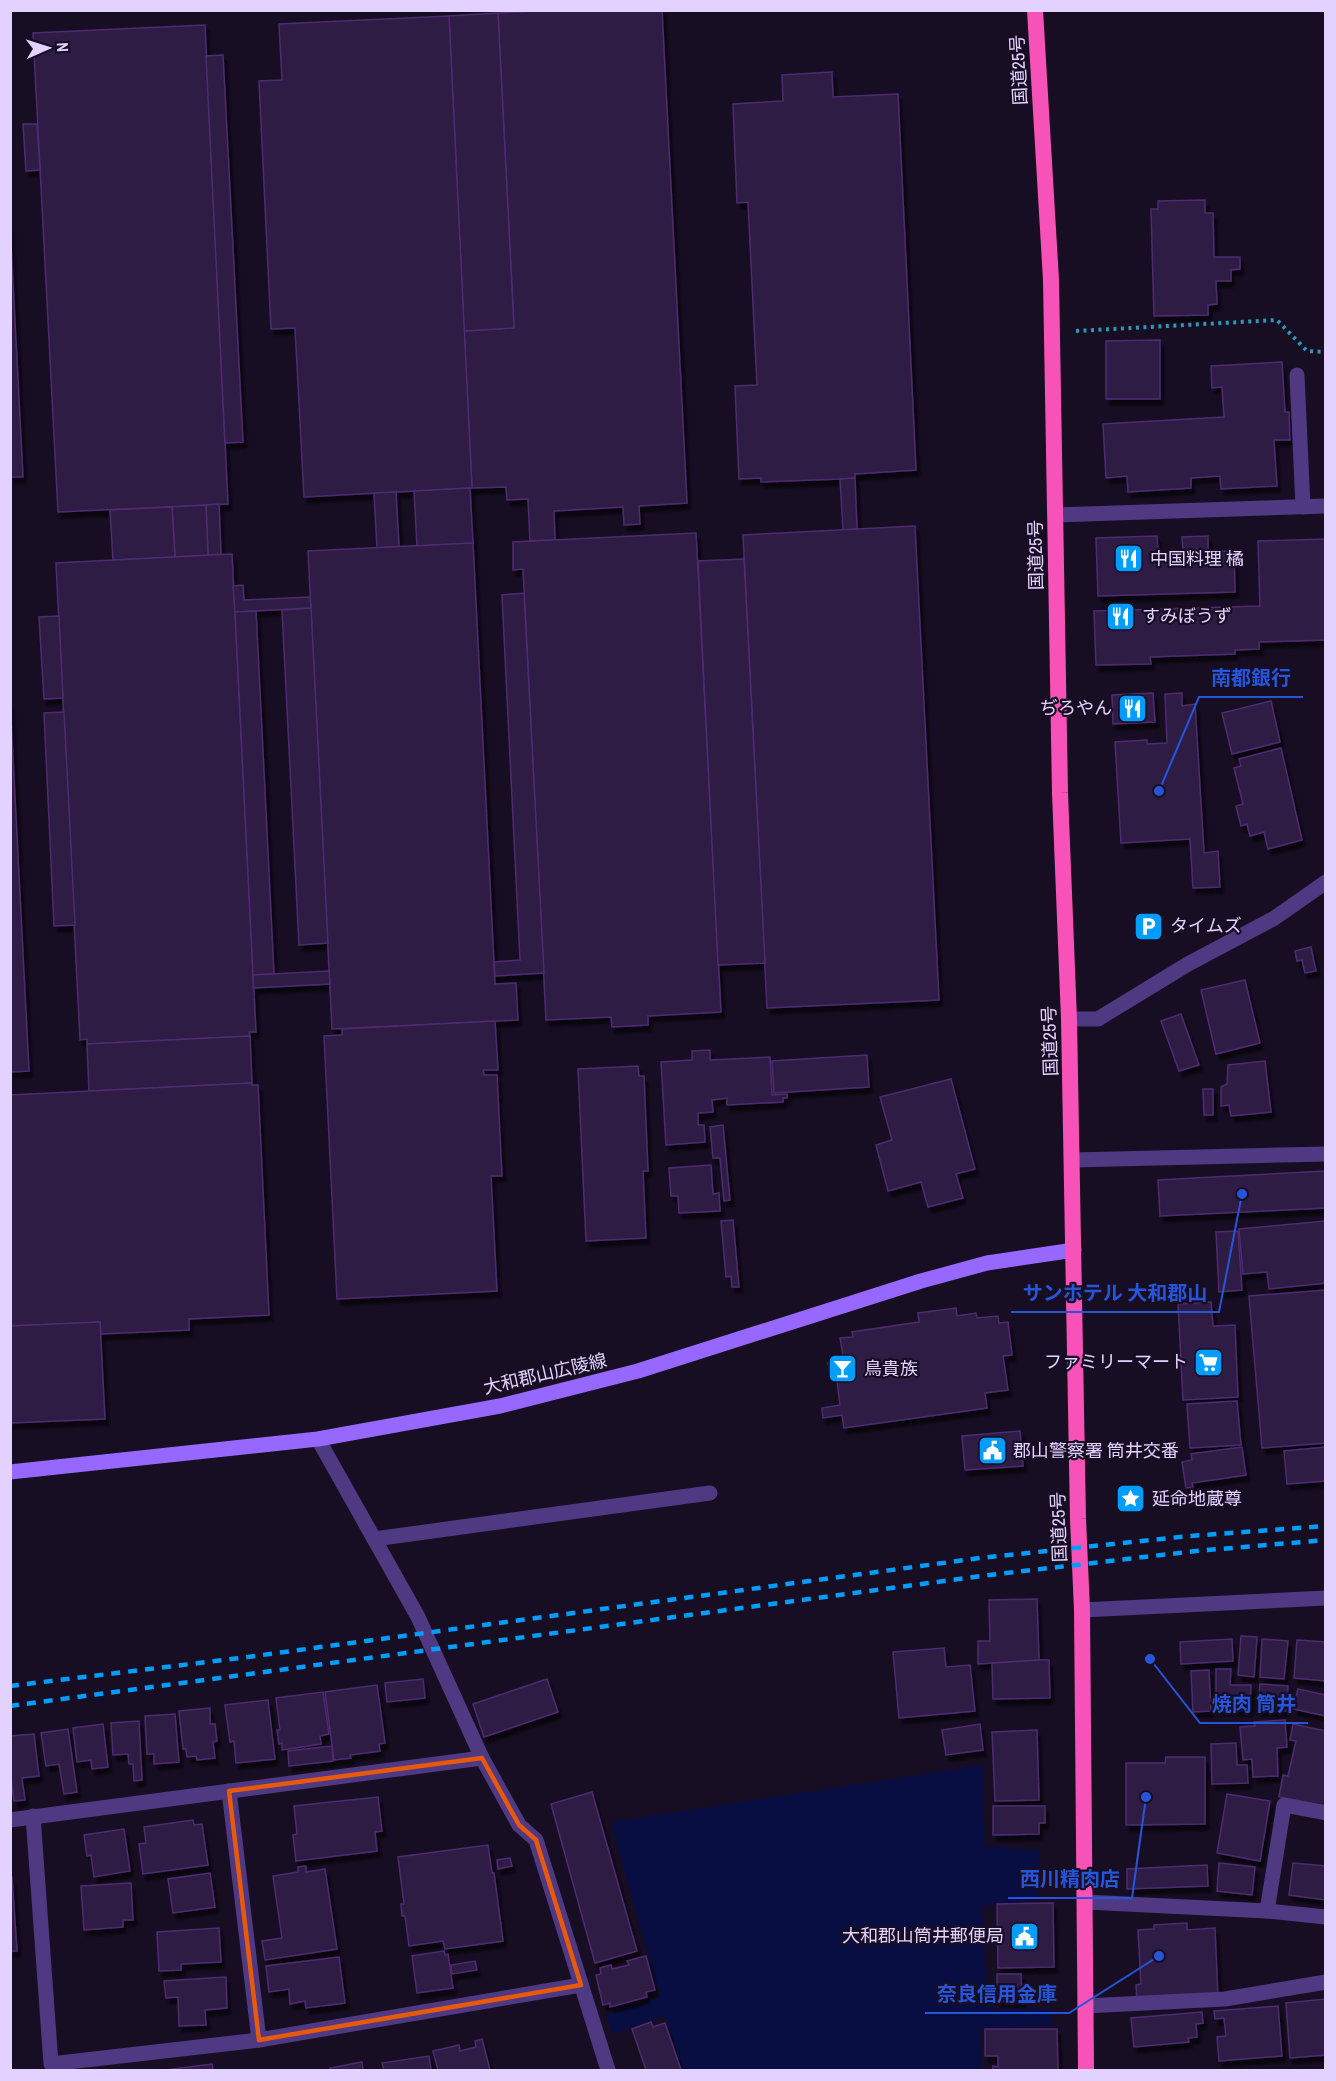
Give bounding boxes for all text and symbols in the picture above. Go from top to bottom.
north arrow [18,18,78,78]
street label: 国道25号 [1004,34,1033,106]
text: N [52,42,74,53]
street label: 国道25号 [1022,520,1049,590]
restaurant icon: 中国料理 橘 [1113,543,1145,575]
place label: 中国料理 橘 [1150,546,1244,571]
restaurant icon: すみぼうず [1105,600,1137,632]
place label: すみぼうず [1142,603,1232,628]
callout: 南都銀行 [1199,659,1303,697]
text: 南都銀行 [1211,664,1291,691]
restaurant icon: ぢろやん [1117,692,1149,724]
place label: ぢろやん [1040,695,1112,720]
parking icon: タイムズ [1133,910,1165,942]
place label: タイムズ [1170,913,1242,938]
street label: 国道25号 [1036,1005,1063,1077]
callout: サンホテル 大和郡山 [1011,1274,1219,1312]
text: サンホテル 大和郡山 [1023,1279,1207,1306]
supermarket icon: ファミリーマート [1193,1346,1225,1378]
street label: 大和郡山広陵線 [481,1347,609,1400]
place label: ファミリーマート [1044,1349,1188,1374]
bar icon: 鳥貴族 [827,1353,859,1385]
place label: 鳥貴族 [864,1356,918,1381]
public building icon: 郡山警察署 筒井交番 [976,1435,1008,1467]
place label: 郡山警察署 筒井交番 [1013,1438,1179,1463]
place icon: 延命地蔵尊 [1115,1483,1147,1515]
place label: 延命地蔵尊 [1152,1486,1242,1511]
street label: 国道25号 [1045,1491,1072,1563]
callout: 焼肉 筒井 [1200,1685,1308,1723]
text: 焼肉 筒井 [1212,1690,1296,1717]
callout: 西川精肉店 [1008,1860,1132,1898]
text: 西川精肉店 [1020,1865,1120,1892]
public building icon: 大和郡山筒井郵便局 [1009,1920,1041,1952]
place label: 大和郡山筒井郵便局 [842,1923,1004,1948]
callout: 奈良信用金庫 [925,1975,1069,2013]
text: 奈良信用金庫 [937,1980,1057,2007]

